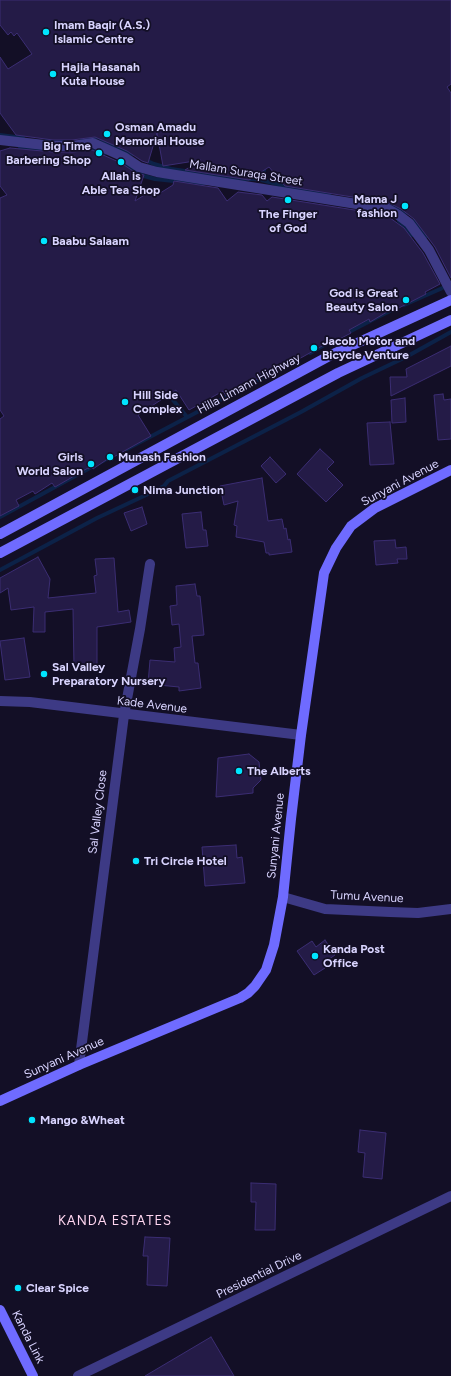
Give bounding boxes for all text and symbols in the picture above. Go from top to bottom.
place label: Imam Baqir (A.S.) Islamic Centre [54,18,150,46]
marker: Imam Baqir (A.S.) Islamic Centre [41,27,51,37]
place label: Hajia Hasanah Kuta House [61,60,140,88]
marker: Hajia Hasanah Kuta House [48,69,58,79]
place label: Osman Amadu Memorial House [115,120,204,148]
marker: Osman Amadu Memorial House [102,129,112,139]
place label: Big Time Barbering Shop [6,139,91,167]
marker: Big Time Barbering Shop [94,148,104,158]
marker: Allah is Able Tea Shop [116,157,126,167]
street label: Mallam Suraqa Street [188,157,304,189]
place label: Allah is Able Tea Shop [82,169,160,197]
place label: Mama J fashion [354,192,397,220]
marker: The Finger of God [283,195,293,205]
marker: Mama J fashion [400,201,410,211]
place label: The Finger of God [259,207,317,235]
place label: Baabu Salaam [52,234,129,248]
marker: Baabu Salaam [39,236,49,246]
place label: God is Great Beauty Salon [326,286,398,314]
marker: God is Great Beauty Salon [401,295,411,305]
place label: Jacob Motor and Bicycle Venture [322,334,415,362]
marker: Jacob Motor and Bicycle Venture [309,343,319,353]
street label: Hilla Limann Highway [195,351,303,417]
place label: Hill Side Complex [133,388,182,416]
marker: Hill Side Complex [120,397,130,407]
place label: Girls World Salon [17,450,83,478]
place label: Munash Fashion [118,450,206,464]
marker: Munash Fashion [105,452,115,462]
street label: Sunyani Avenue [359,456,441,510]
marker: Girls World Salon [86,459,96,469]
place label: Nima Junction [143,483,224,497]
marker: Nima Junction [130,485,140,495]
place label: Sal Valley Preparatory Nursery [52,660,165,688]
marker: Sal Valley Preparatory Nursery [39,669,49,679]
street label: Kade Avenue [116,694,188,716]
place label: The Alberts [247,764,311,778]
marker: The Alberts [234,766,244,776]
street label: Sal Valley Close [86,769,110,855]
street label: Sunyani Avenue [264,792,288,880]
place label: Tri Circle Hotel [144,854,227,868]
marker: Tri Circle Hotel [131,856,141,866]
street label: Tumu Avenue [330,888,404,906]
place label: Kanda Post Office [323,942,385,970]
marker: Kanda Post Office [310,951,320,961]
street label: Sunyani Avenue [22,1034,106,1082]
place label: Mango &Wheat [40,1113,125,1127]
marker: Mango &Wheat [27,1115,37,1125]
district label: KANDA ESTATES [58,1213,172,1229]
street label: Presidential Drive [214,1248,304,1302]
place label: Clear Spice [26,1281,89,1295]
marker: Clear Spice [13,1283,23,1293]
street label: Kanda Link [8,1308,48,1366]

